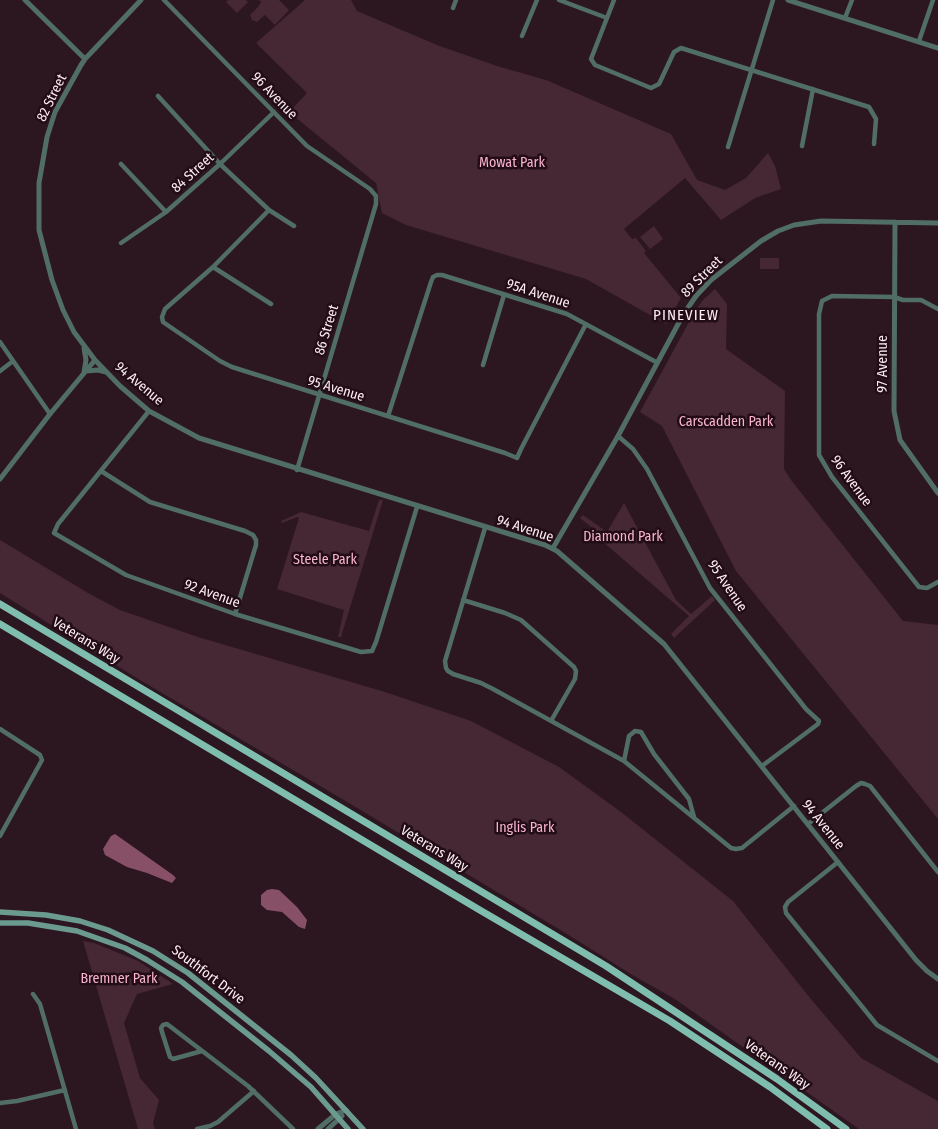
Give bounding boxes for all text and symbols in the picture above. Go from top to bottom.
street label: 96 Avenue [247,69,301,123]
street label: 82 Street [33,71,71,125]
street label: 84 Street [168,150,218,196]
park label: Mowat Park [479,155,545,171]
street label: 89 Street [678,253,726,301]
street label: 95A Avenue [504,276,572,312]
street label: 86 Street [311,303,343,357]
district label: PINEVIEW [652,307,720,325]
street label: 97 Avenue [875,335,891,393]
street label: 94 Avenue [111,359,167,409]
street label: 95 Avenue [306,372,366,406]
park label: Carscadden Park [679,414,773,430]
street label: 96 Avenue [827,452,875,510]
street label: 94 Avenue [494,512,556,546]
park label: Diamond Park [583,529,663,545]
park label: Steele Park [293,552,357,568]
street label: 95 Avenue [704,557,750,615]
street label: 92 Avenue [182,576,242,612]
street label: Veterans Way [49,614,123,668]
street label: 94 Avenue [798,797,848,853]
park label: Inglis Park [496,820,554,836]
street label: Veterans Way [397,822,471,876]
street label: Southfort Drive [168,942,248,1008]
park label: Bremner Park [80,971,158,987]
street label: Veterans Way [741,1036,813,1094]

